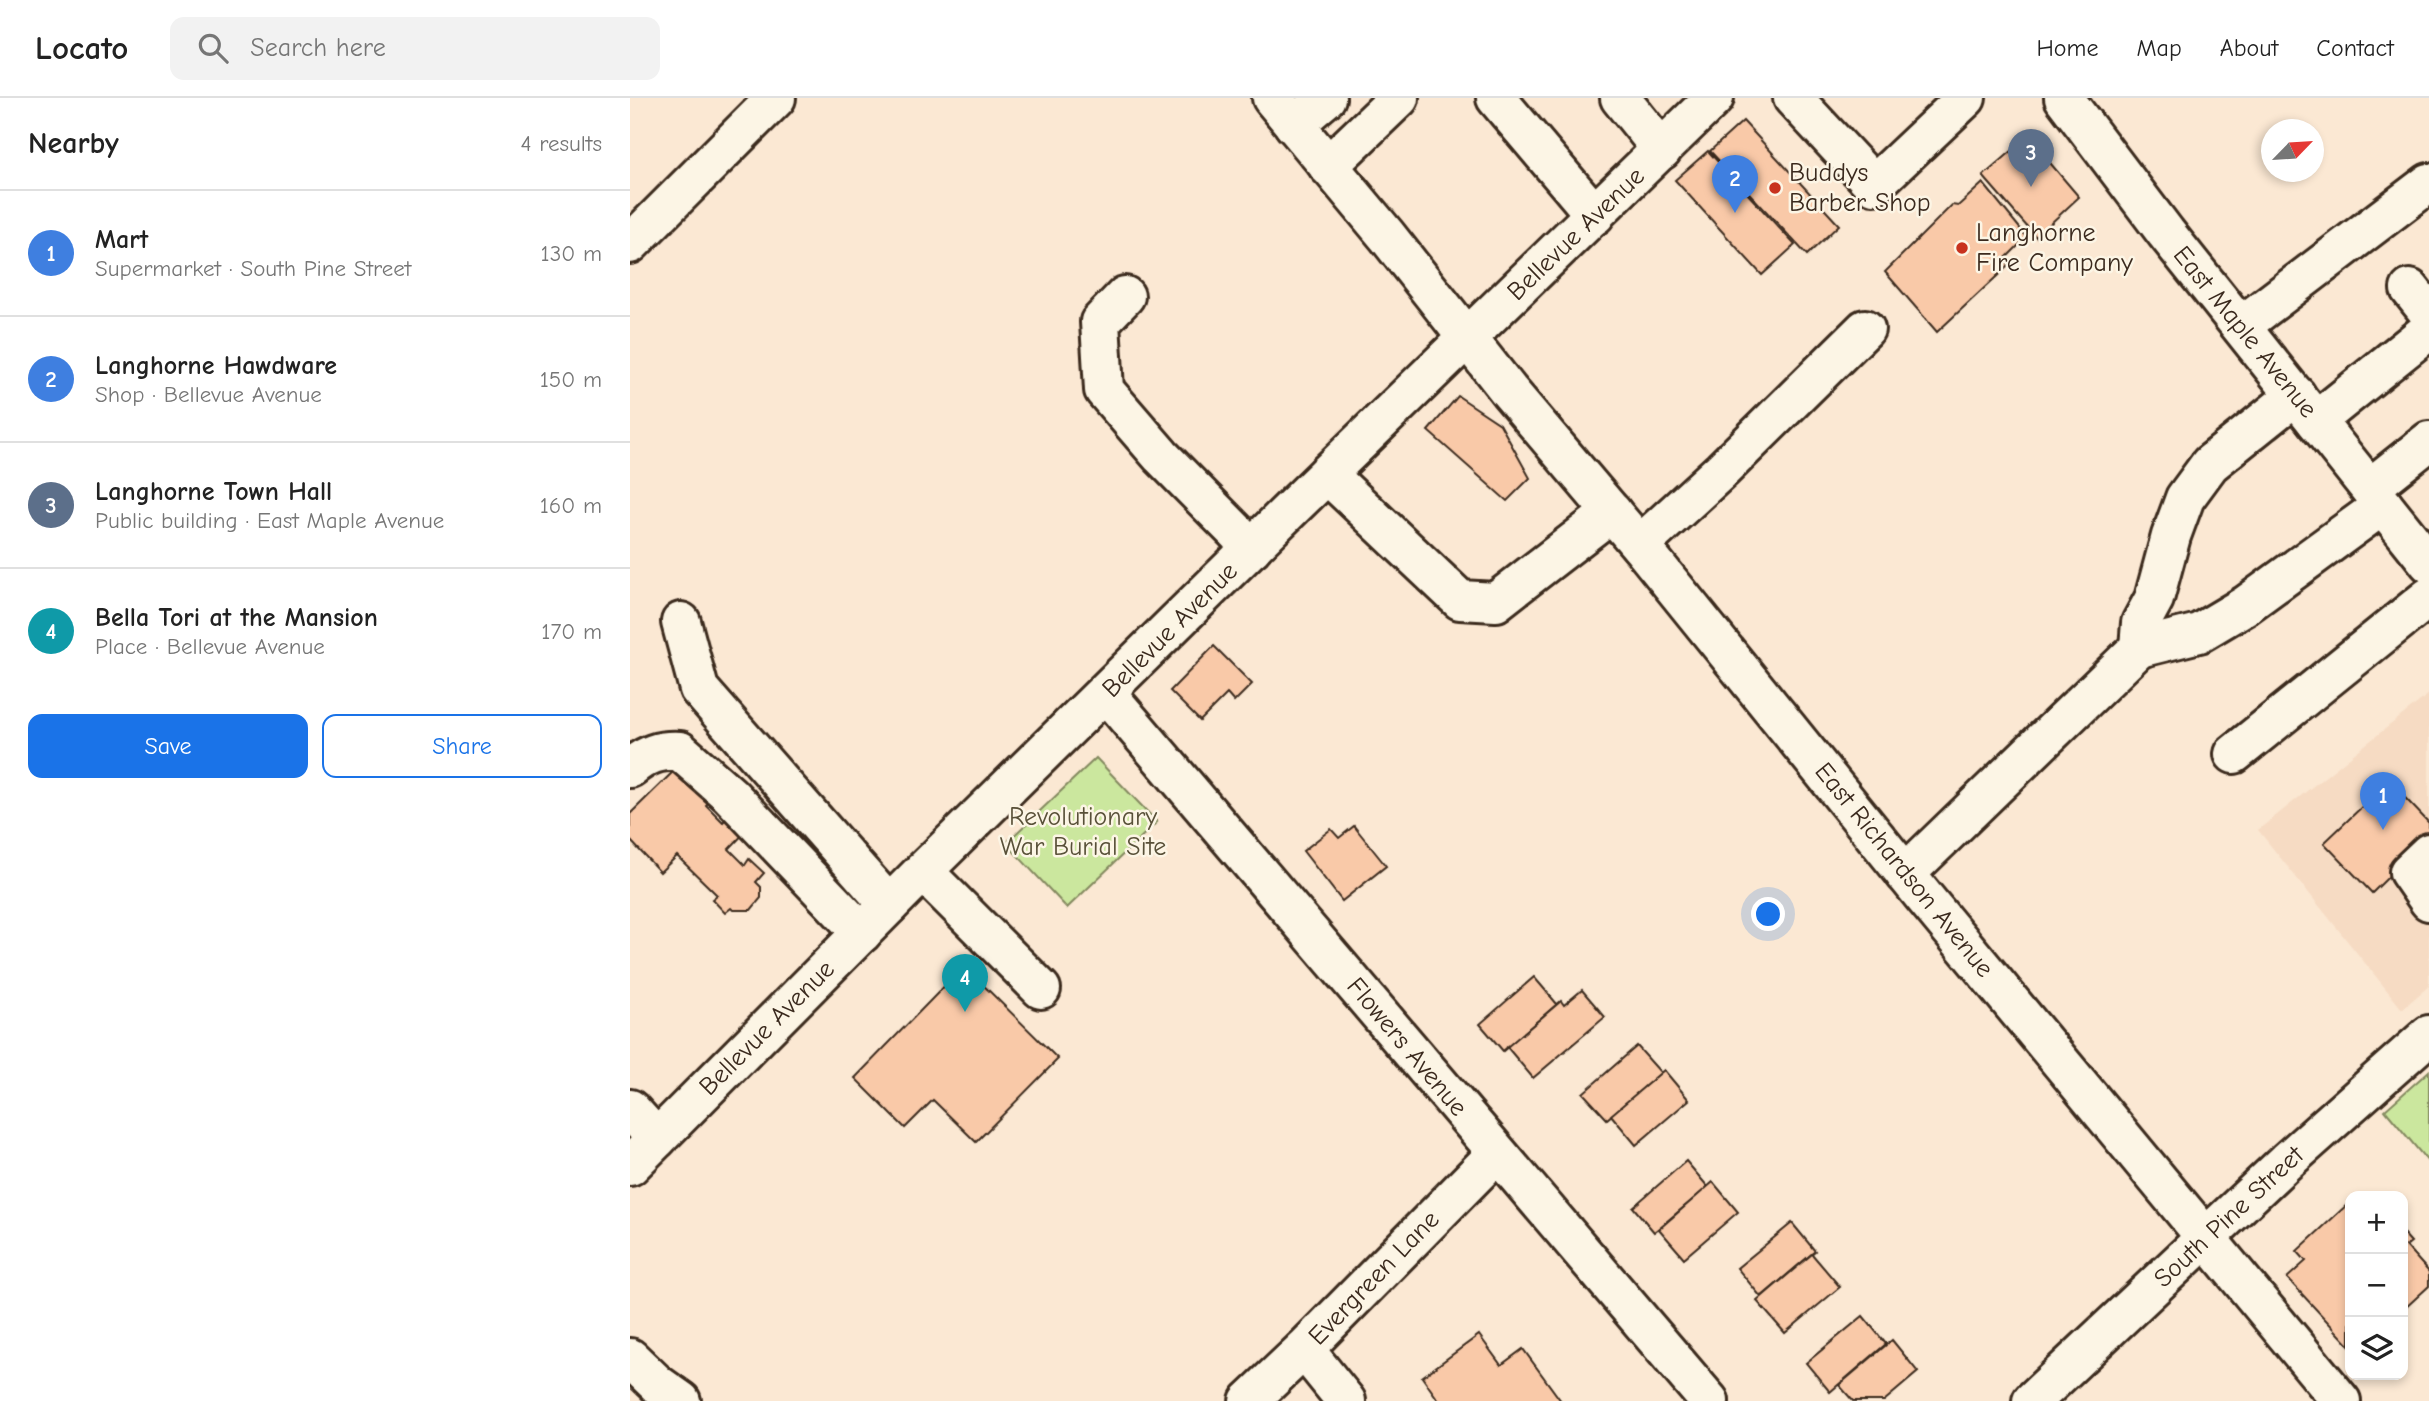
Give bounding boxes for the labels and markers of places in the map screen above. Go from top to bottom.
pin: 3 [2008,129,2054,187]
pin: 2 [1712,155,1758,213]
place label: Buddys Barber Shop [1789,158,1931,218]
marker: Buddys Barber Shop [1767,180,1783,196]
place label: Langhorne Fire Company [1976,218,2133,278]
marker: Langhorne Fire Company [1954,240,1970,256]
pin: 1 [2360,772,2406,830]
pin: 4 [942,954,988,1012]

